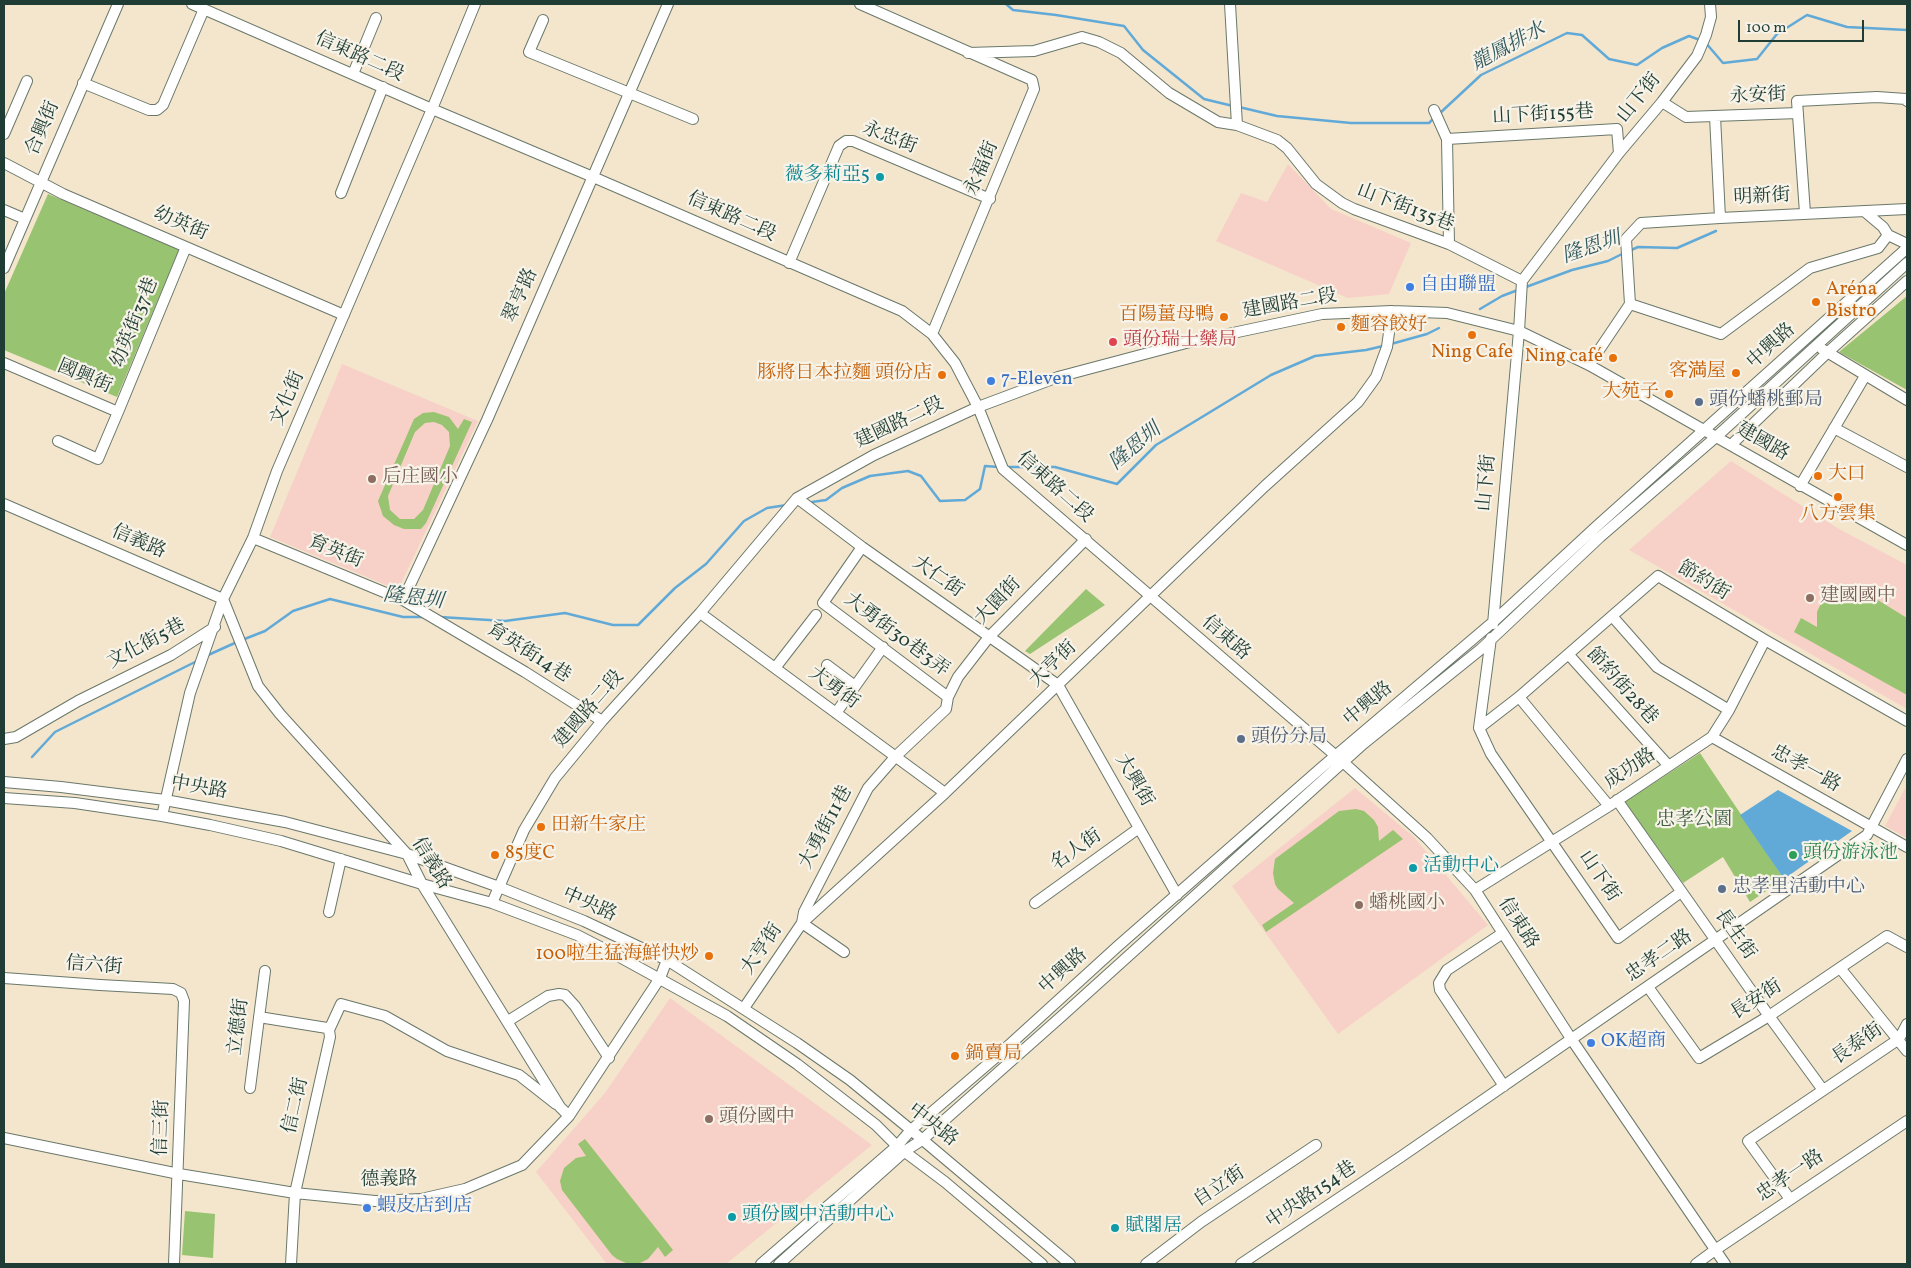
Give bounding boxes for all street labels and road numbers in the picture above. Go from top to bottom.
street label: 信東路二段 [311,28,407,88]
street label: 山下街 [1613,70,1667,128]
street label: 永安街 [1729,85,1787,109]
street label: 合興街 [22,98,66,160]
street label: 山下街155巷 [1492,102,1594,130]
street label: 永忠街 [858,118,920,160]
street label: 永福街 [961,138,1005,200]
street label: 山下街135巷 [1353,180,1457,238]
street label: 明新街 [1733,185,1791,211]
street label: 信東路二段 [683,188,779,248]
street label: 幼英街 [149,203,211,247]
street label: 翠亨路 [500,265,544,327]
street label: 幼英街37巷 [108,275,164,371]
street label: 建國路二段 [1241,286,1339,324]
street label: 中興路 [1743,319,1801,375]
street label: 國興街 [53,356,115,400]
street label: 文化街 [267,368,311,430]
street label: 建國路二段 [852,394,948,454]
street label: 建國路 [1732,419,1792,467]
street label: 信東路二段 [1011,448,1097,528]
street label: 山下街 [1474,454,1502,512]
street label: 信義路 [107,521,169,565]
street label: 育英街 [304,532,366,574]
street label: 大仁街 [907,552,967,604]
street label: 節約街 [1673,558,1733,606]
street label: 大園街 [971,574,1027,630]
street label: 大勇街30巷3弄 [839,589,953,683]
street label: 信東路 [1196,612,1254,666]
street label: 文化街5巷 [104,615,190,675]
street label: 育英街14巷 [482,619,574,689]
street label: 大亨街 [1026,637,1082,693]
street label: 節約街28巷 [1580,644,1662,730]
street label: 大勇街 [803,663,863,715]
street label: 建國路二段 [550,667,630,753]
street label: 中興路 [1340,678,1398,732]
street label: 忠孝一路 [1766,742,1844,798]
street label: 成功路 [1601,745,1661,795]
street label: 大興街 [1109,751,1157,811]
street label: 中央路 [169,773,229,805]
street label: 大勇街11巷 [796,783,858,873]
street label: 名人街 [1047,825,1107,877]
street label: 信義路 [405,834,455,894]
street label: 山下街 [1573,847,1623,907]
street label: 中央路 [558,884,620,928]
street label: 信東路 [1492,894,1542,954]
street label: 長生街 [1708,905,1760,965]
street label: 大亨街 [738,920,788,980]
street label: 忠孝二路 [1622,926,1698,988]
street label: 中興路 [1035,944,1093,1000]
street label: 信六街 [65,954,123,980]
street label: 長安街 [1727,976,1787,1026]
street label: 立德街 [225,997,255,1057]
street label: 長泰街 [1828,1019,1888,1071]
street label: 信二街 [279,1076,315,1136]
street label: 信三街 [151,1099,175,1157]
street label: 中央路 [903,1099,961,1153]
street label: 忠孝一路 [1753,1146,1829,1208]
street label: 中央路154巷 [1263,1158,1361,1234]
street label: 自立街 [1190,1163,1250,1213]
street label: 德義路 [360,1169,418,1193]

